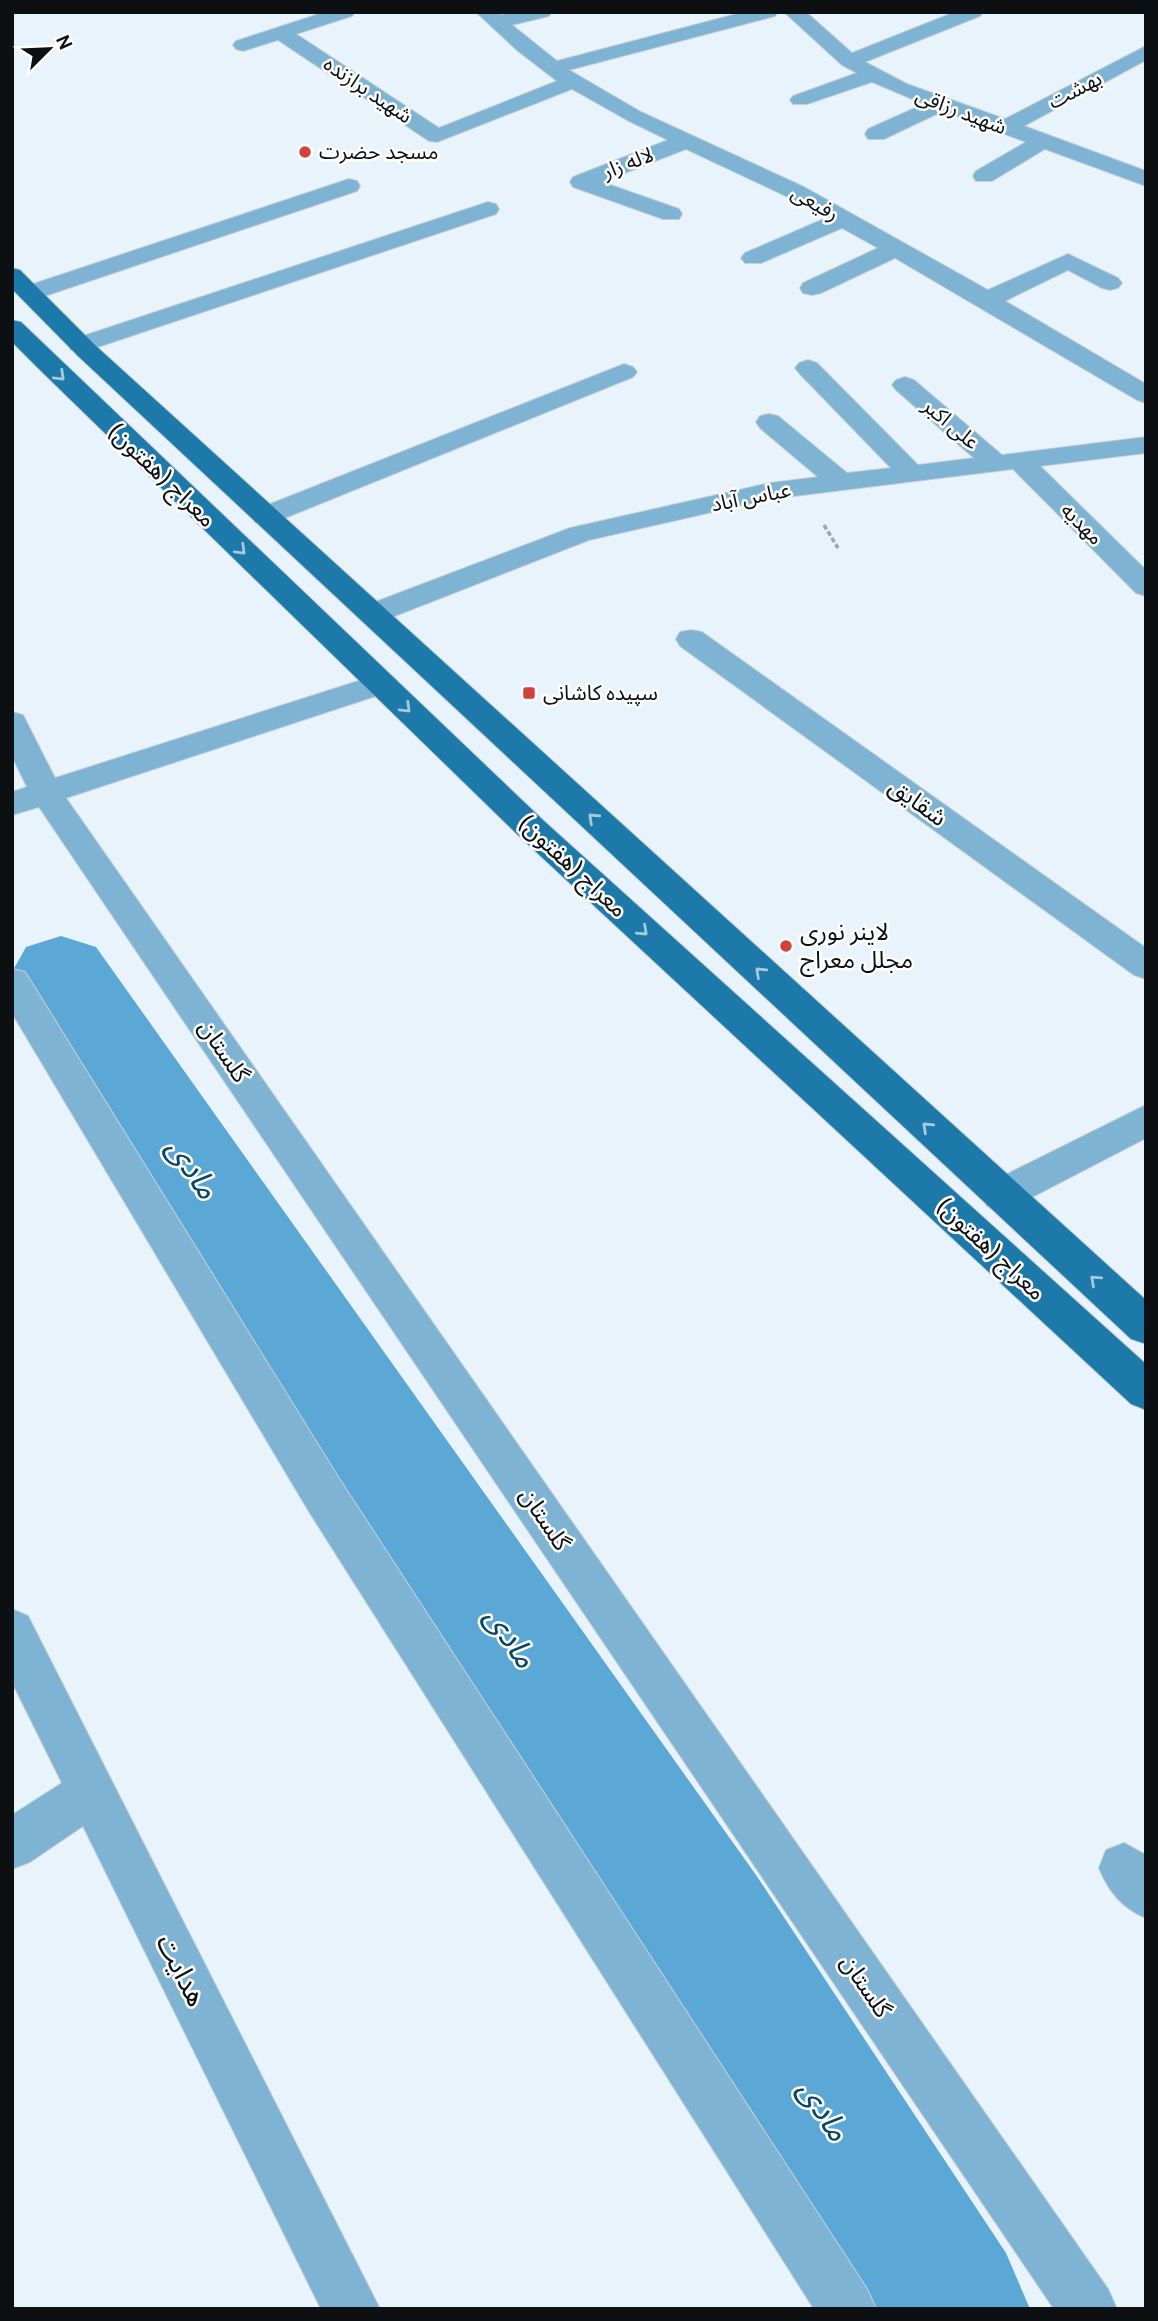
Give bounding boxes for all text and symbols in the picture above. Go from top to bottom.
north arrow [14,14,84,84]
text: N [51,31,77,53]
street label: شهید برازنده [319,51,417,128]
street label: بهشت [1044,65,1106,114]
street label: شهید رزاقی [912,82,1010,139]
place label: مسجد حضرت [319,139,439,164]
street label: لاله زار [598,141,657,184]
marker: مسجد حضرت [297,144,313,160]
street label: رفیعی [787,179,843,226]
one-way arrow [52,367,65,380]
street label: علی اکبر [917,392,985,454]
street label: معراج (هفتون) [101,416,222,535]
street label: عباس آباد [709,477,793,516]
street label: مهدیه [1056,497,1109,550]
one-way arrow [233,542,246,555]
place label: سپیده کاشانی [543,680,658,706]
marker: سپیده کاشانی [521,685,537,701]
one-way arrow [398,699,411,712]
street label: شقایق [883,771,953,833]
street label: معراج (هفتون) [511,808,634,925]
one-way arrow [588,814,601,826]
place label: لاینر نوری مجلل معراج [800,917,913,977]
one-way arrow [635,922,648,935]
marker: لاینر نوری مجلل معراج [778,938,794,954]
one-way arrow [755,968,768,981]
street label: گلستان [193,1014,257,1089]
one-way arrow [922,1122,935,1135]
water label: مادی [159,1130,228,1206]
street label: معراج (هفتون) [929,1191,1052,1308]
one-way arrow [1090,1276,1103,1288]
street label: گلستان [514,1482,578,1557]
water label: مادی [477,1599,546,1675]
street label: هدایت [149,1928,215,2012]
street label: گلستان [835,1949,899,2024]
water label: مادی [790,2072,859,2148]

